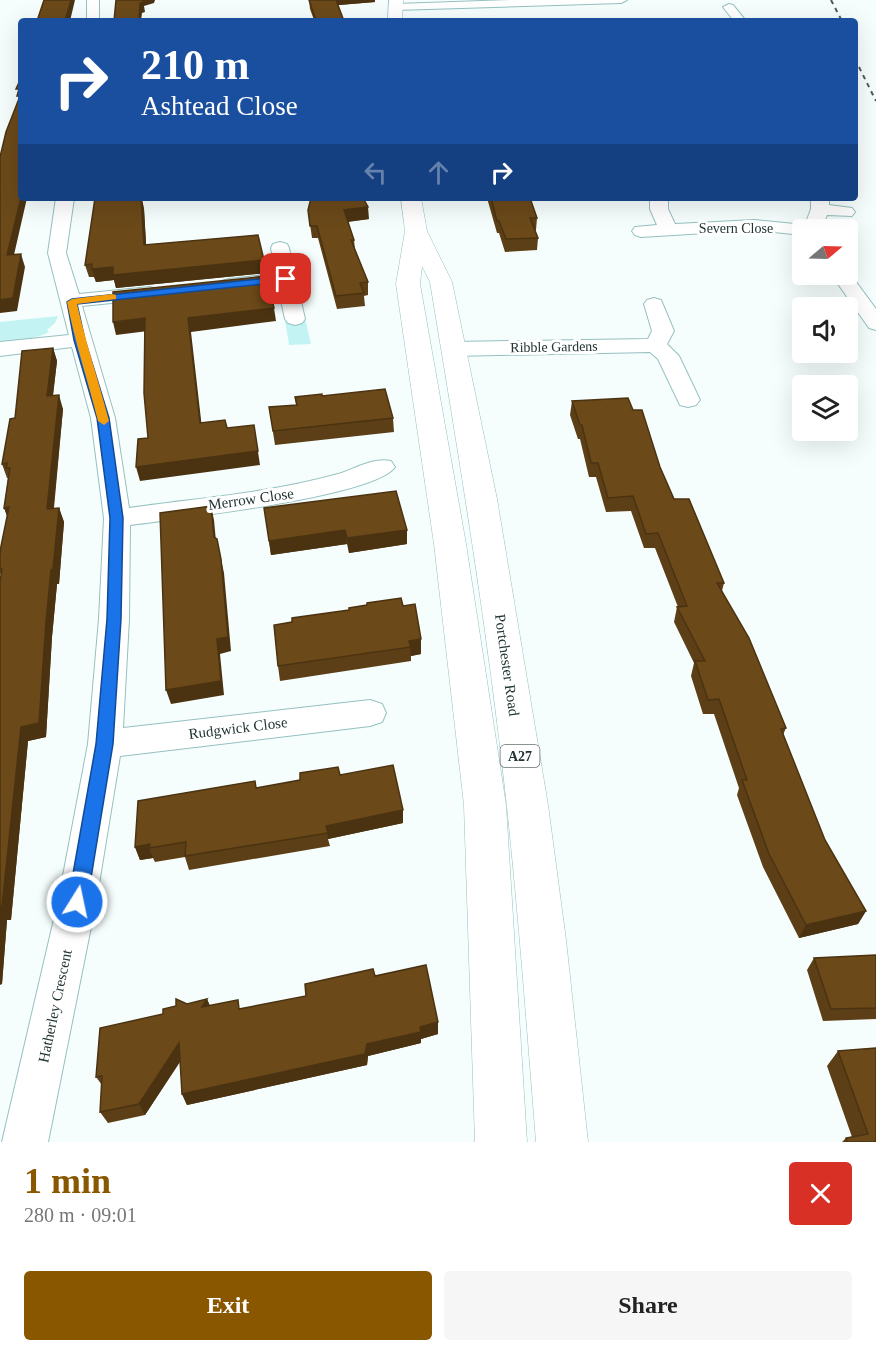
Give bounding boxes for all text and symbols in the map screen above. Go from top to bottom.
icon: right [42,42,120,120]
text: 210 m [141,42,250,88]
text: Ashtead Close [141,91,298,121]
icon: left [359,156,392,189]
icon: ahead [422,156,455,189]
icon: right [485,156,518,189]
north arrow [792,219,858,285]
map controls [792,219,858,441]
street label: Severn Close [699,221,773,236]
pin [260,253,311,304]
icon: arrive [269,262,302,295]
button: sound [792,297,858,363]
street label: Ribble Gardens [510,339,598,355]
button: layers [792,375,858,441]
street label: Merrow Close [207,485,295,513]
street label: Portchester Road [492,613,522,718]
street label: Rudgwick Close [188,714,289,742]
road number: A27 [500,745,540,767]
position arrow [45,870,109,934]
street label: Hatherley Crescent [35,947,75,1064]
text: 1 min [24,1161,111,1201]
button: close [789,1162,852,1225]
text: 280 m · 09:01 [24,1204,137,1226]
button: Exit [24,1271,432,1340]
button: Share [444,1271,852,1340]

